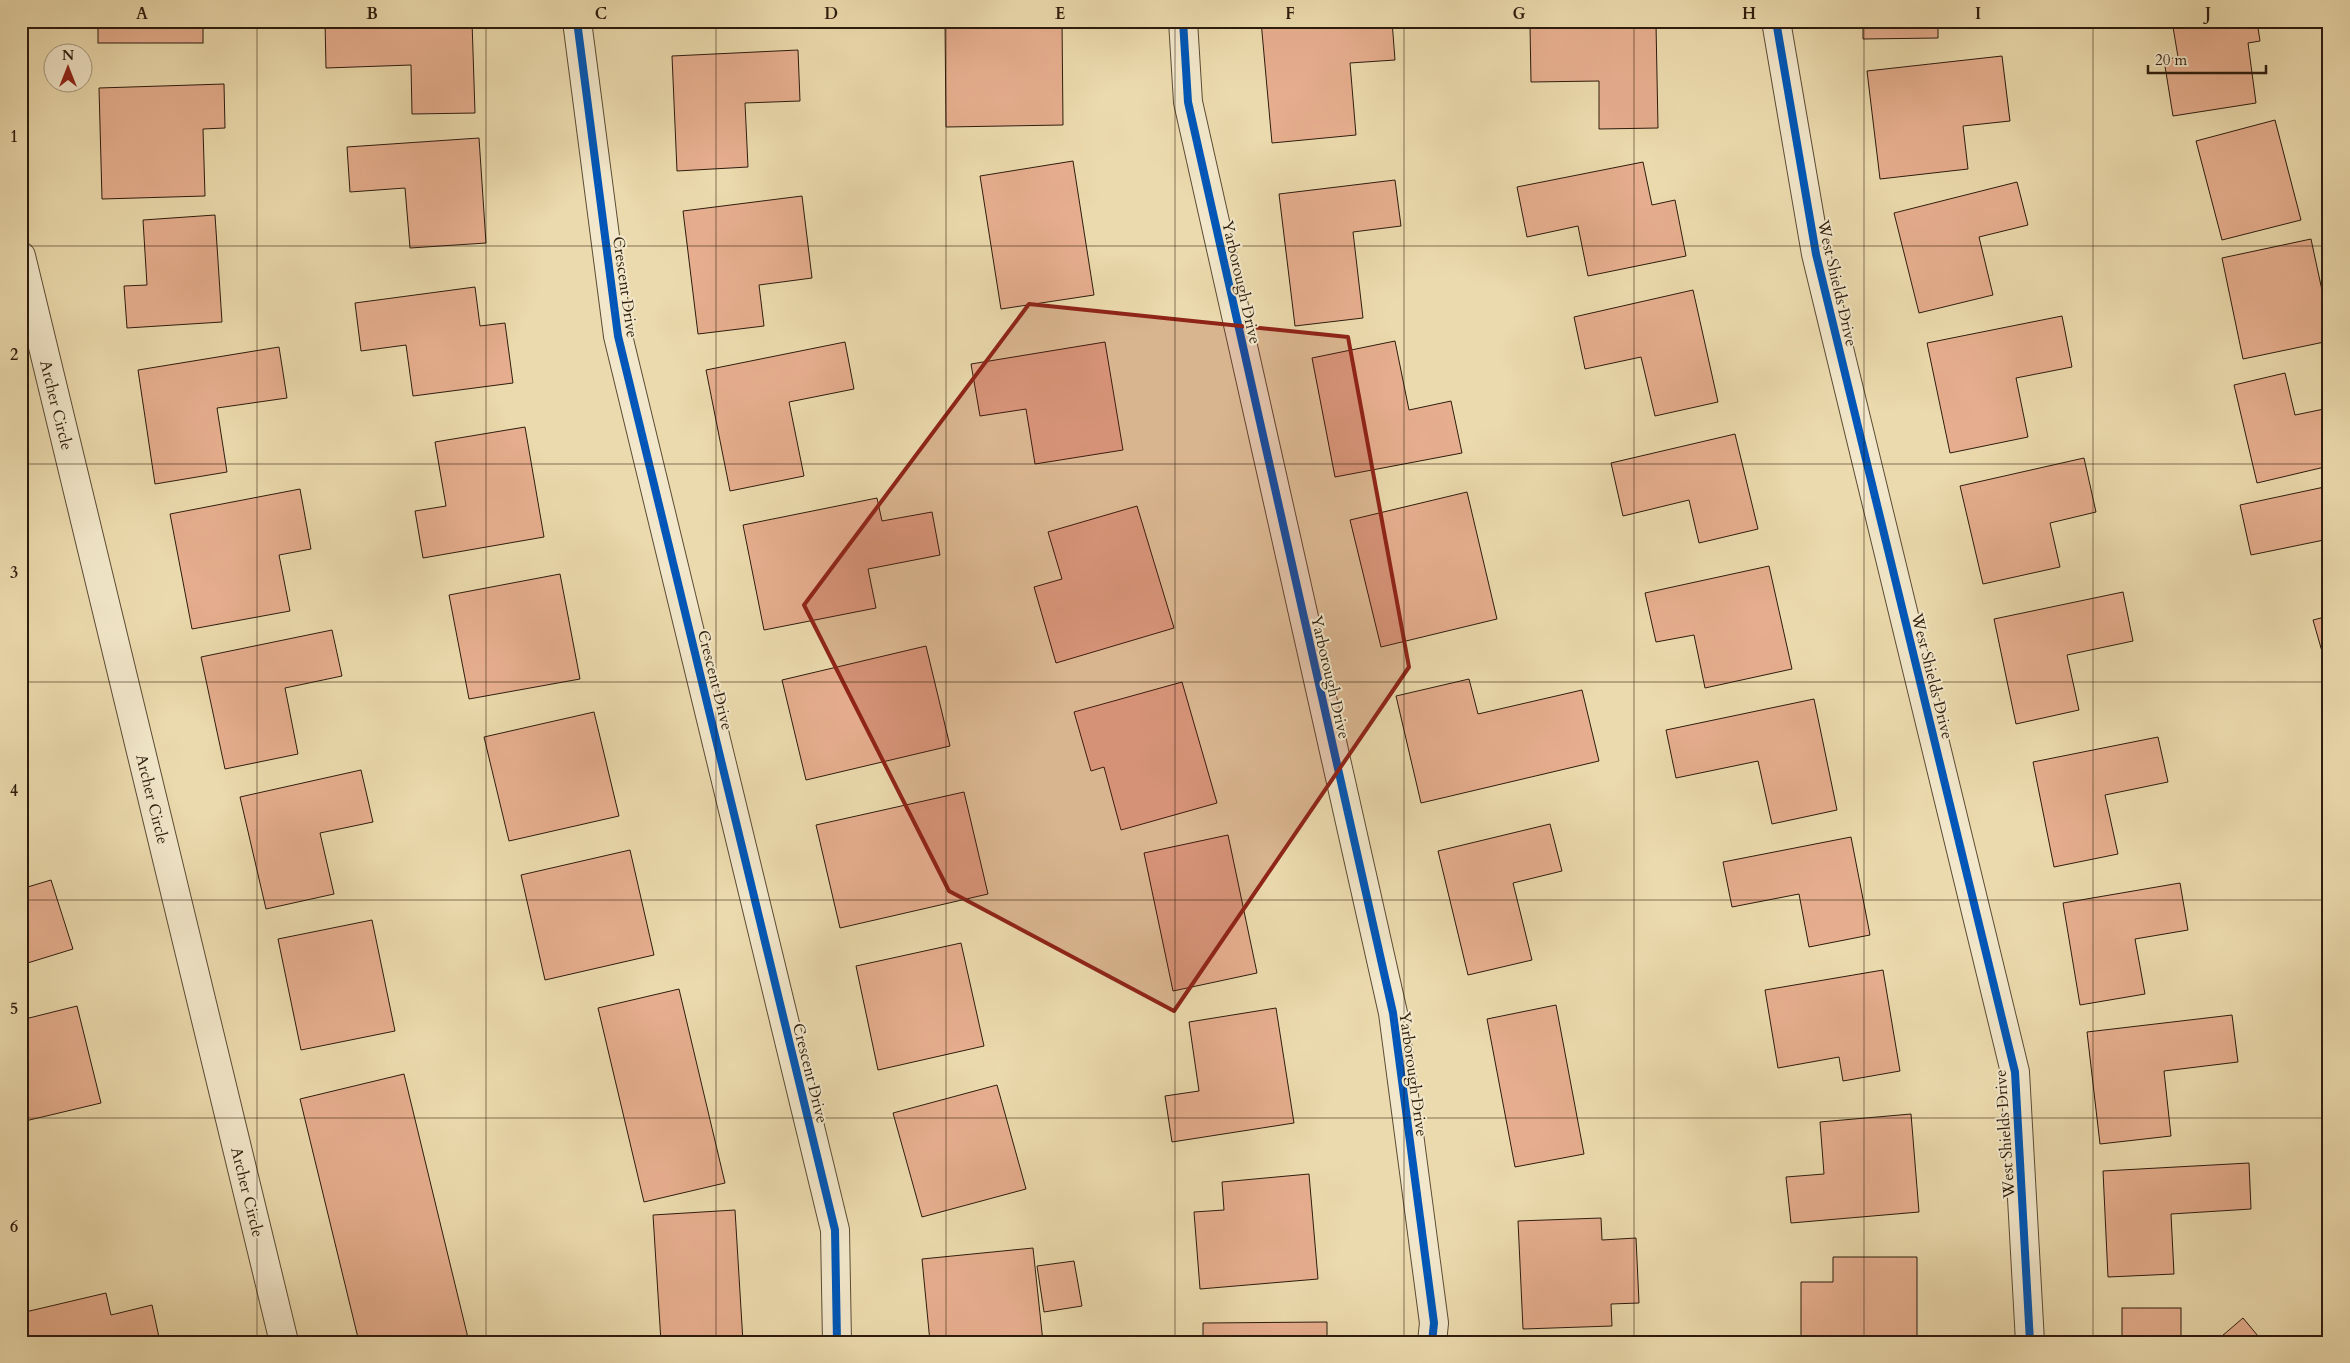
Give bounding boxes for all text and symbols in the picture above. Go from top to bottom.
text: A [136,3,148,25]
text: B [366,3,378,25]
text: C [595,3,607,25]
text: D [824,3,838,25]
text: E [1055,3,1065,25]
text: F [1285,3,1295,25]
text: G [1512,3,1526,25]
text: H [1742,3,1756,25]
text: I [1975,3,1981,25]
text: J [2203,3,2211,25]
north arrow [42,42,92,92]
scale bar [2148,42,2265,74]
text: N [62,46,74,65]
text: 20 m [2155,50,2187,70]
text: 1 [10,126,18,148]
street label: West Shields Drive [1812,217,1862,349]
street label: Yarborough Drive [1216,218,1266,346]
street label: Crescent Drive [607,235,643,339]
text: 2 [10,344,18,366]
street label: Archer Circle [34,358,78,452]
text: 3 [10,562,18,584]
street label: West Shields Drive [1905,610,1958,742]
street label: Yarborough Drive [1305,613,1355,741]
street label: Crescent Drive [692,628,738,733]
street label: Archer Circle [130,752,174,846]
text: 4 [10,780,18,802]
text: 5 [10,998,18,1020]
street label: Yarborough Drive [1393,1010,1433,1138]
street label: Crescent Drive [787,1021,833,1126]
street label: West Shields Drive [1990,1069,2021,1200]
street label: Archer Circle [225,1145,269,1239]
text: 6 [10,1216,18,1238]

